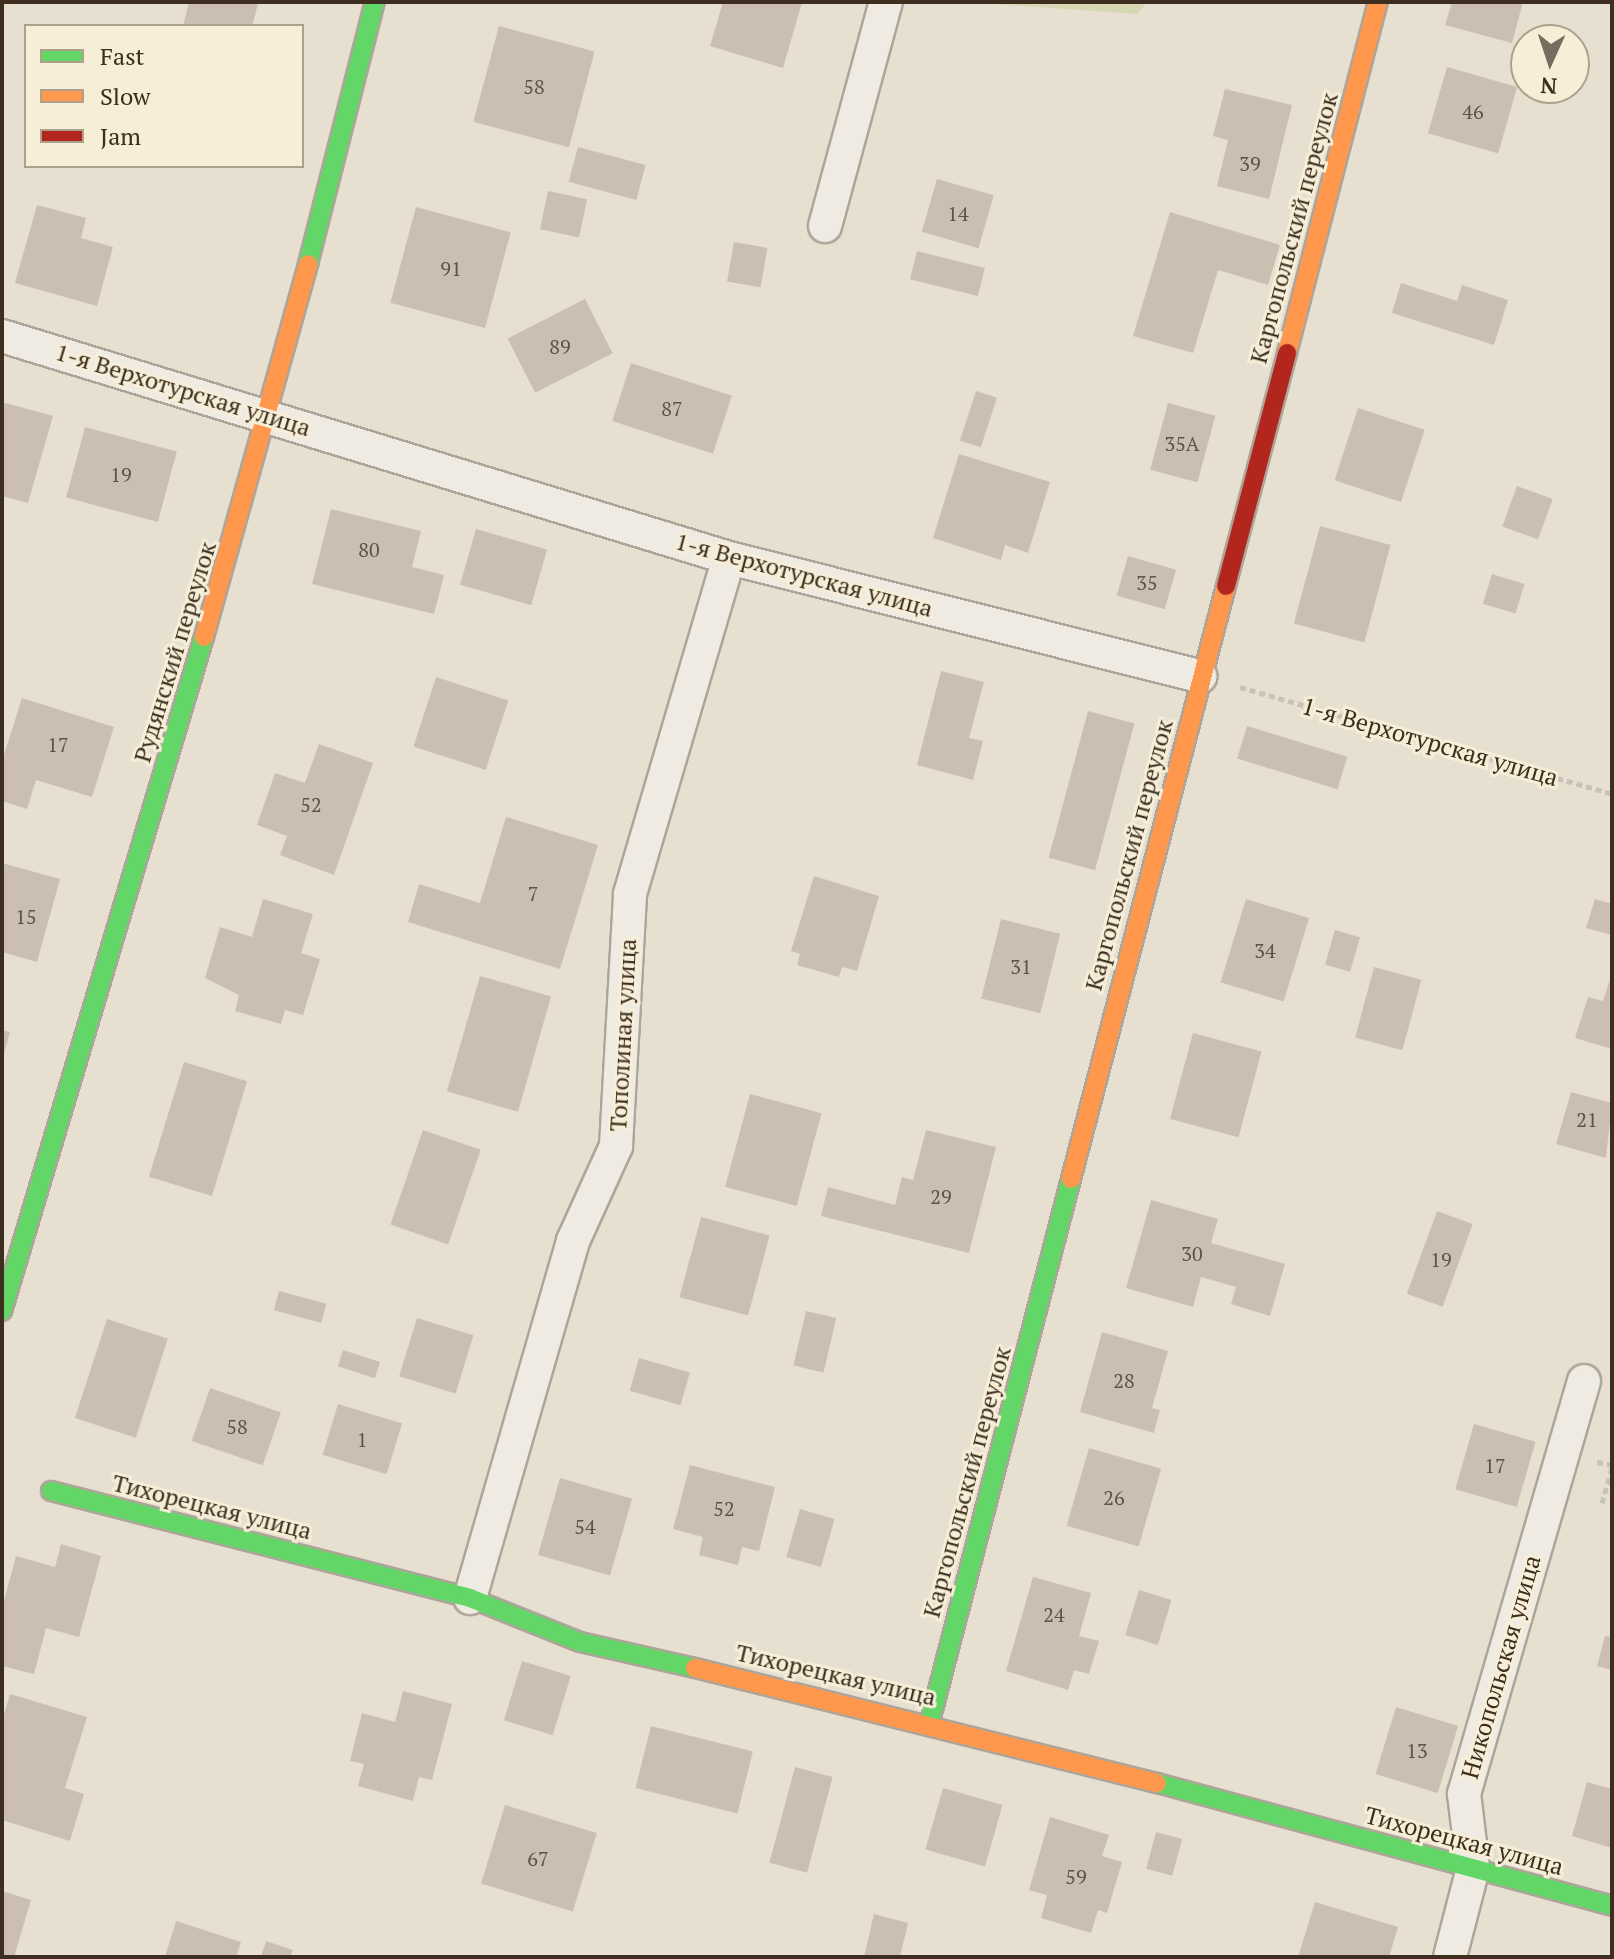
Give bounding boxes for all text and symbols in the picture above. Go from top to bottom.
legend [24,24,304,168]
north arrow [1510,24,1590,104]
text: Fast [100,40,144,72]
text: N [1540,72,1558,101]
house number: 58 [523,74,545,98]
text: Slow [100,80,151,112]
street label: Каргопольский переулок [1244,89,1344,367]
house number: 46 [1462,99,1484,123]
text: Jam [100,120,141,152]
house number: 39 [1239,151,1261,175]
house number: 14 [947,201,969,225]
house number: 91 [440,256,462,280]
house number: 89 [549,334,571,358]
street label: 1-я Верхотурская улица [52,337,314,443]
house number: 87 [661,396,683,420]
house number: 35А [1165,431,1199,455]
house number: 19 [110,462,132,486]
street label: 1-я Верхотурская улица [672,527,936,623]
house number: 80 [358,537,380,561]
street label: Рудянский переулок [128,538,222,766]
house number: 35 [1136,570,1158,594]
street label: 1-я Верхотурская улица [1299,692,1561,792]
street label: Каргопольский переулок [1079,716,1179,994]
house number: 17 [47,732,69,756]
house number: 52 [300,792,322,816]
house number: 7 [528,881,538,905]
house number: 15 [15,904,37,928]
street label: Тополиная улица [604,938,642,1132]
house number: 34 [1254,938,1276,962]
house number: 31 [1010,954,1032,978]
house number: 21 [1576,1107,1598,1131]
house number: 29 [930,1184,952,1208]
house number: 30 [1181,1241,1203,1265]
house number: 19 [1430,1247,1452,1271]
street label: Каргопольский переулок [917,1343,1017,1621]
house number: 28 [1113,1368,1135,1392]
house number: 58 [226,1414,248,1438]
house number: 1 [357,1427,367,1451]
house number: 17 [1484,1453,1506,1477]
street label: Тихорецкая улица [109,1468,315,1546]
house number: 26 [1103,1485,1125,1509]
house number: 52 [713,1496,735,1520]
house number: 54 [574,1514,596,1538]
street label: Никопольская улица [1455,1552,1547,1782]
house number: 24 [1043,1602,1065,1626]
street label: Тихорецкая улица [733,1638,939,1712]
house number: 13 [1406,1738,1428,1762]
street label: Тихорецкая улица [1362,1801,1566,1881]
house number: 67 [527,1846,549,1870]
house number: 59 [1065,1864,1087,1888]

